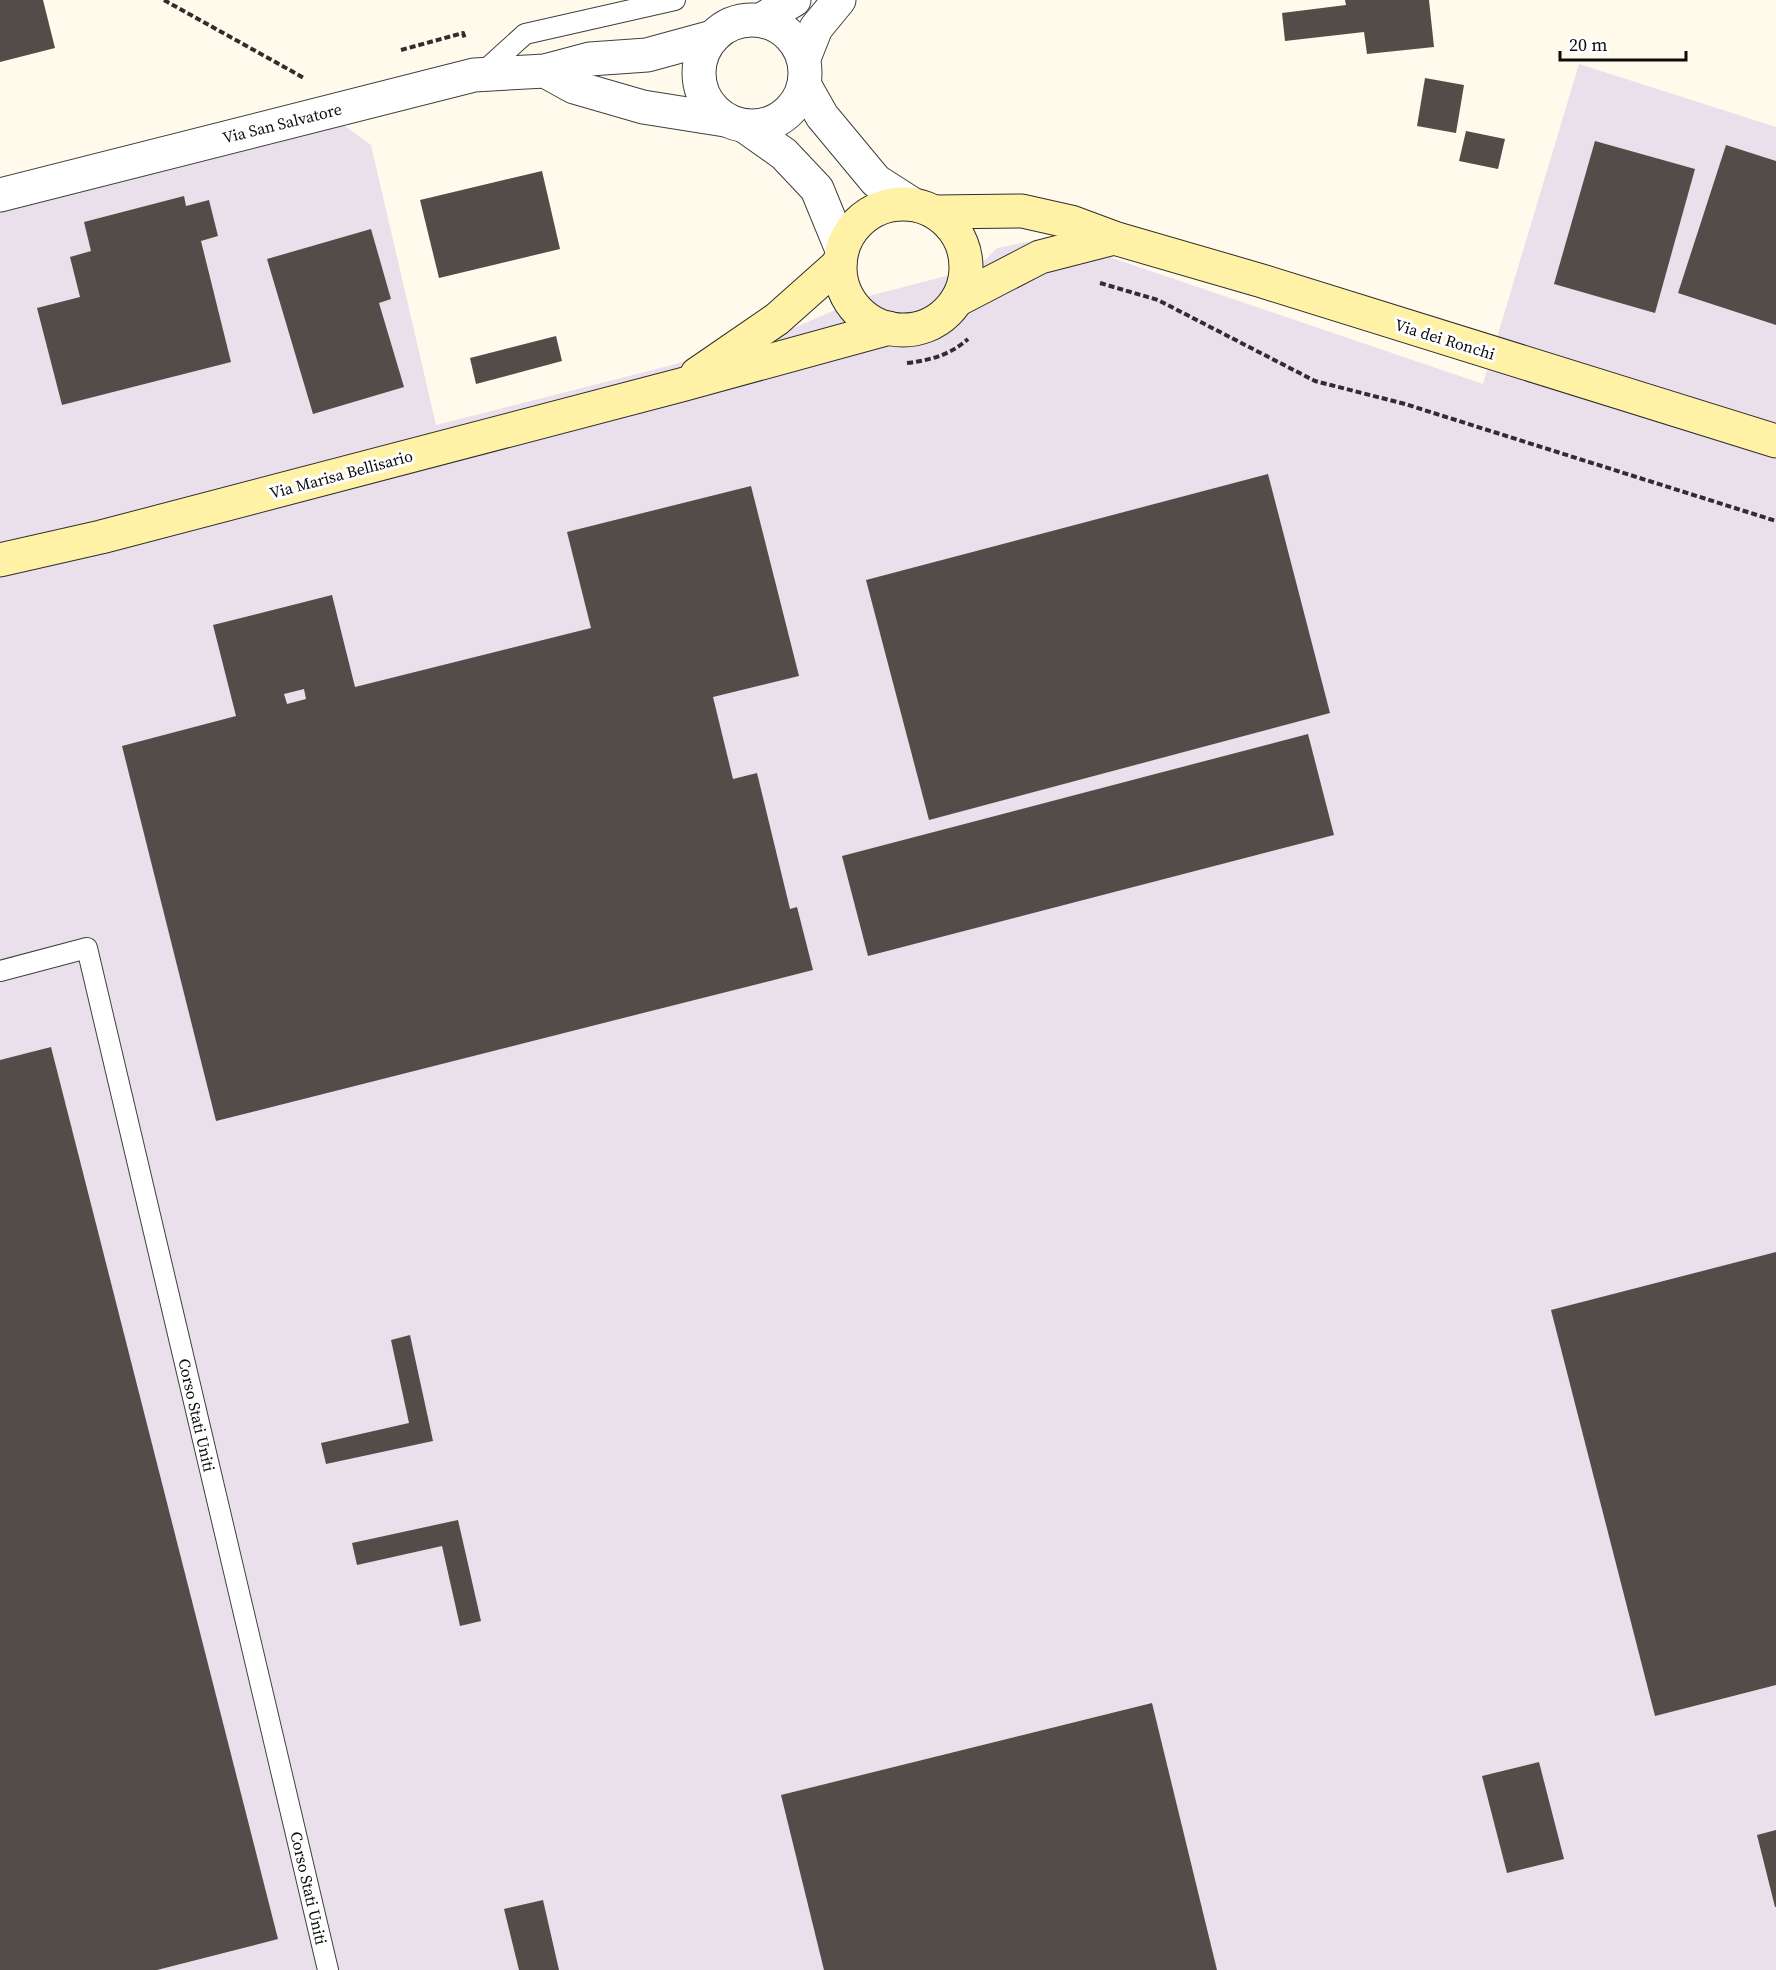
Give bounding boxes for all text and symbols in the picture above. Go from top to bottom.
scale bar [1560,24,1686,62]
text: 20 m [1569,32,1607,57]
street label: Via San Salvatore [220,98,344,148]
street label: Via dei Ronchi [1392,313,1498,365]
street label: Via Marisa Bellisario [267,444,415,504]
street label: Corso Stati Uniti [173,1356,221,1474]
street label: Corso Stati Uniti [285,1829,333,1947]

